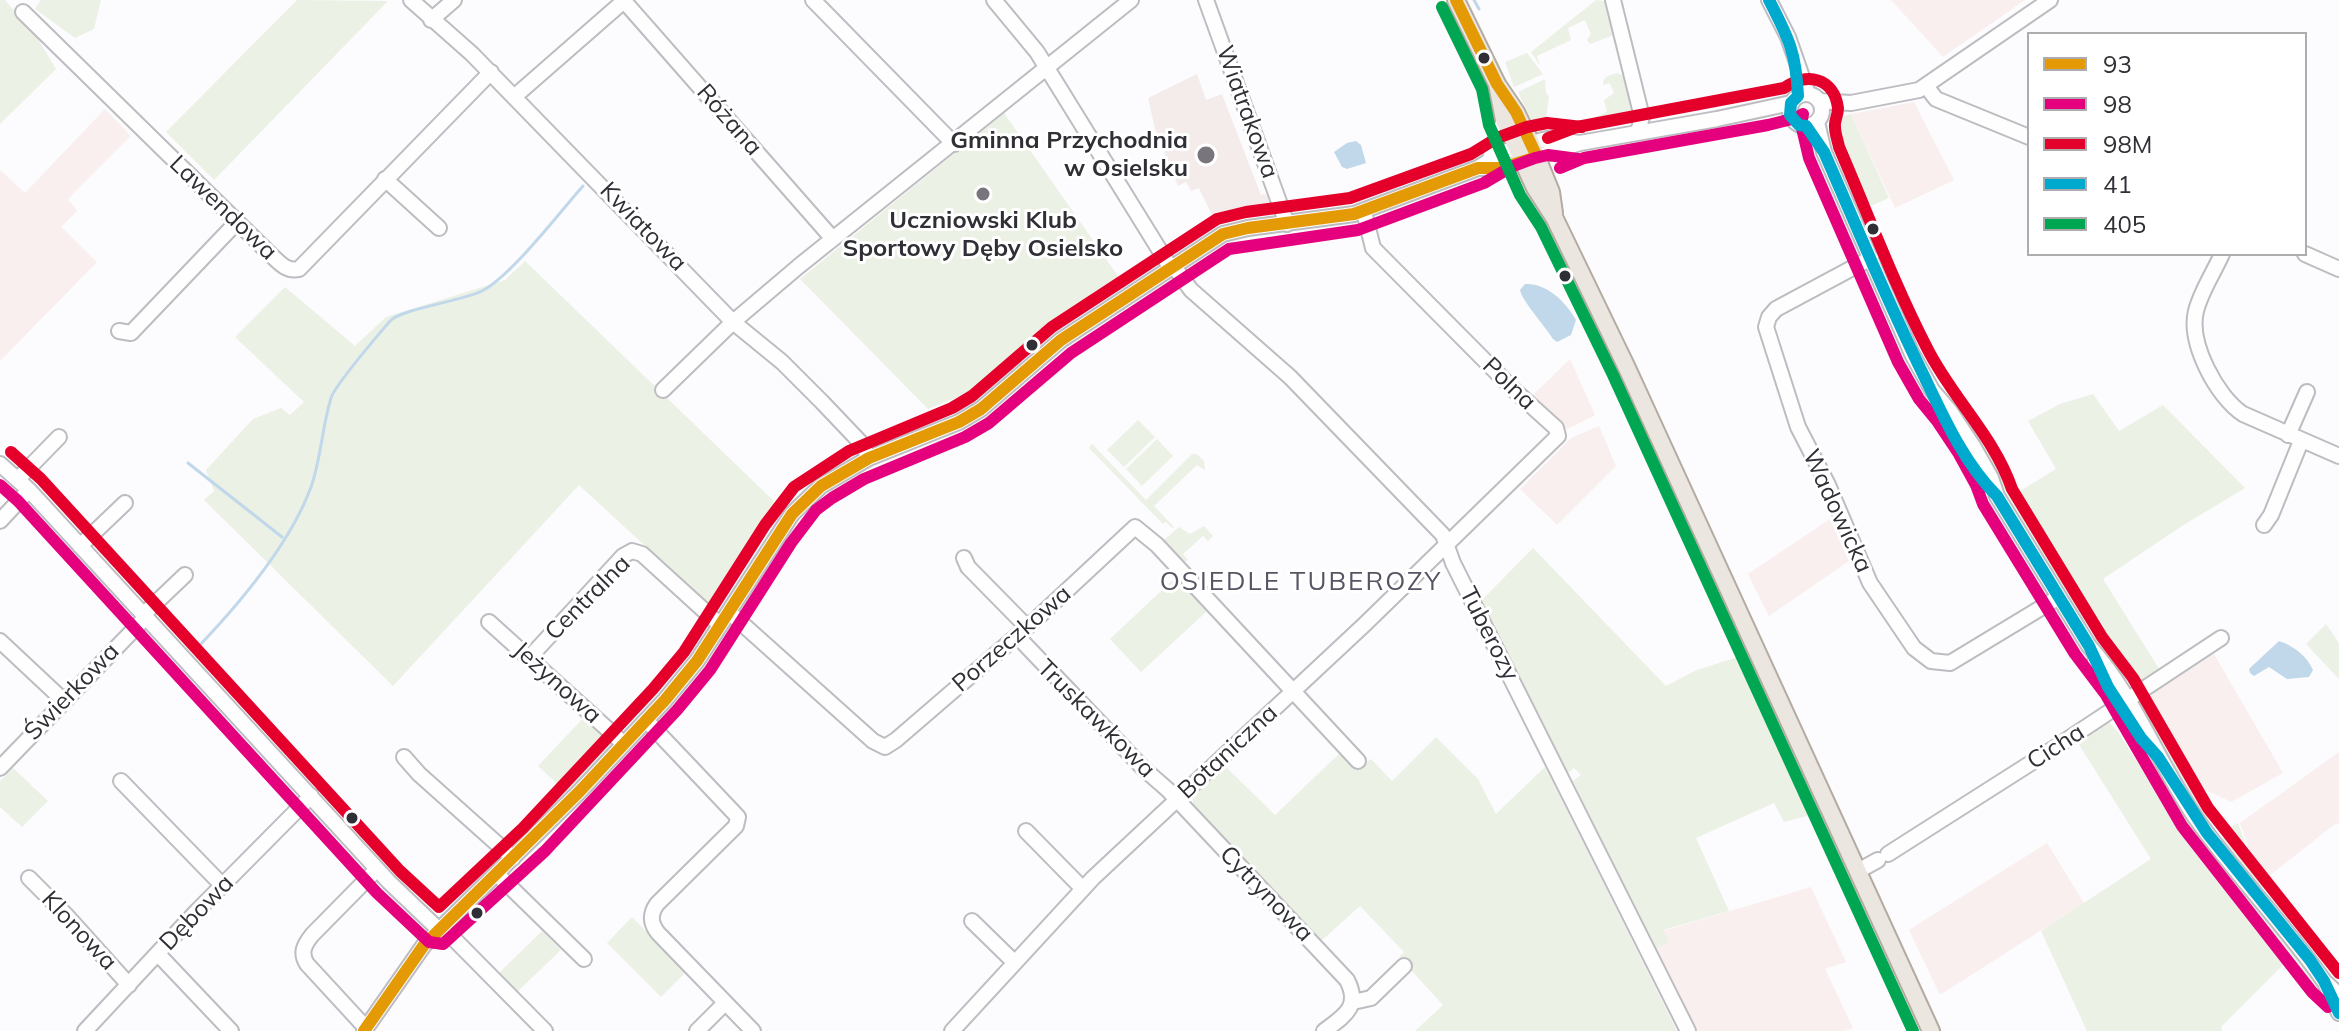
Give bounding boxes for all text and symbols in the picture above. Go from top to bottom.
legend [2027,32,2307,256]
street label: Wiatrakowa [1210,42,1284,182]
text: 93 [2103,49,2132,79]
unlabelled marker [1476,50,1492,66]
street label: Różana [690,78,768,162]
text: 98 [2103,89,2132,119]
place label: Gminna Przychodnia w Osielsku [950,127,1188,183]
text: 98M [2103,129,2152,159]
marker: Gminna Przychodnia w Osielsku [1195,144,1217,166]
street label: Lawendowa [163,150,283,266]
text: 41 [2103,169,2132,199]
street label: Kwiatowa [594,177,692,277]
marker: Uczniowski Klub Sportowy Dęby Osielsko [974,185,992,203]
place label: Uczniowski Klub Sportowy Dęby Osielsko [843,207,1123,263]
text: 405 [2103,209,2146,239]
unlabelled marker [1865,221,1881,237]
unlabelled marker [1557,268,1573,284]
unlabelled marker [1024,337,1040,353]
street label: Polna [1476,352,1542,416]
street label: Wadowicka [1796,445,1878,577]
street label: Centralna [540,550,636,646]
district label: OSIEDLE TUBEROZY [1160,566,1442,598]
street label: Porzeczkowa [947,580,1077,698]
street label: Tuberozy [1453,582,1525,686]
street label: Jeżynowa [507,636,607,730]
street label: Świerkowa [19,637,125,747]
street label: Truskawkowa [1031,654,1161,784]
street label: Botaniczna [1172,699,1284,805]
street label: Cicha [2022,718,2090,776]
unlabelled marker [344,810,360,826]
street label: Cytrynowa [1213,840,1319,948]
street label: Dębowa [154,869,240,957]
street label: Klonowa [35,886,123,976]
unlabelled marker [469,905,485,921]

